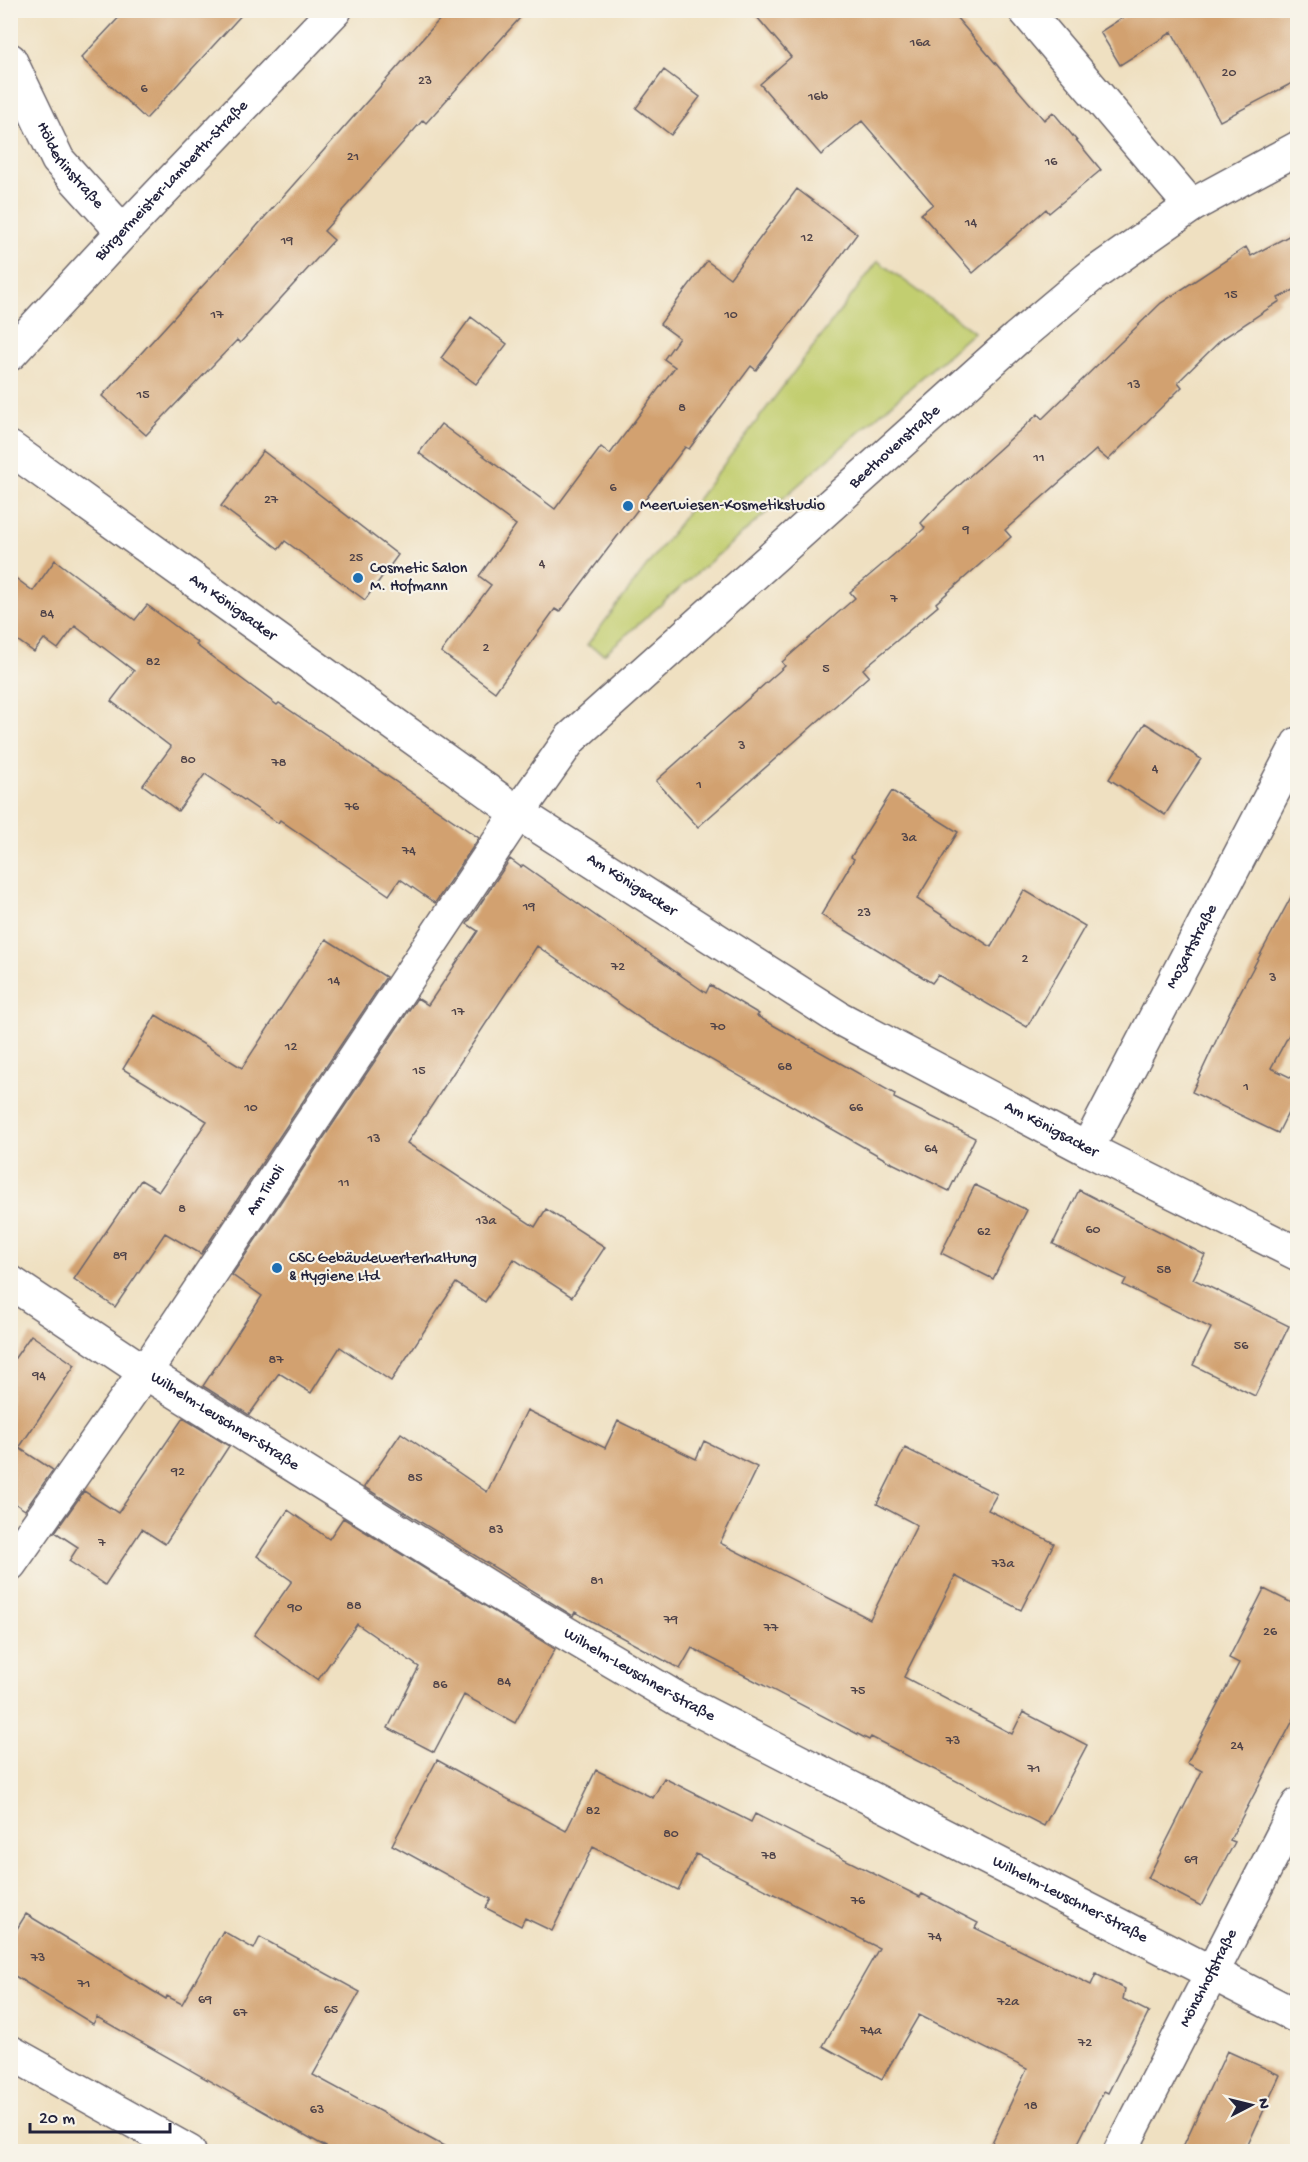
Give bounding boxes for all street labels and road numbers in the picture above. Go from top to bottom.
street label: Bürgermeister-Lamberth-Straße [91,96,253,266]
street label: Hölderlinstraße [32,119,108,214]
street label: Beethovenstraße [845,401,945,494]
street label: Am Königsacker [185,570,281,646]
street label: Am Königsacker [583,850,681,922]
street label: Mozartstraße [1163,901,1222,992]
street label: Am Königsacker [1001,1097,1102,1163]
street label: Am Tivoli [243,1162,290,1219]
street label: Wilhelm-Leuschner-Straße [147,1368,303,1476]
street label: Wilhelm-Leuschner-Straße [560,1624,719,1727]
street label: Wilhelm-Leuschner-Straße [989,1852,1151,1948]
street label: Mönchhofstraße [1176,1926,1242,2031]

